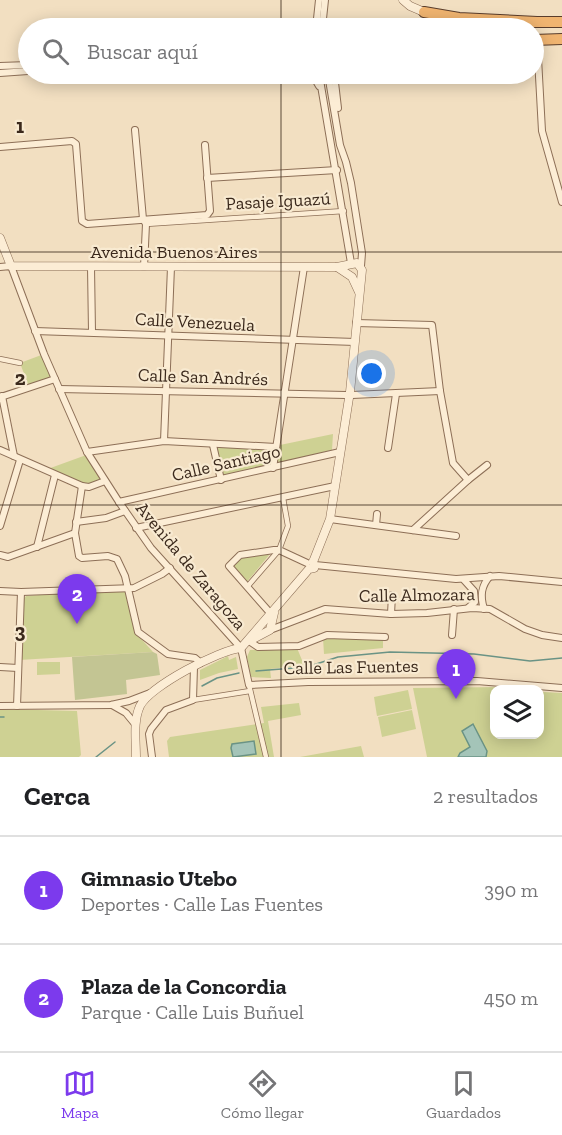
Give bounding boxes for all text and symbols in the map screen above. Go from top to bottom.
search box [18,18,544,84]
icon: search [39,35,72,68]
text: Buscar aquí [87,38,198,65]
text: 1 [16,114,24,138]
street label: Pasaje Iguazú [225,187,331,215]
street label: Avenida Buenos Aires [90,241,258,263]
street label: Calle Venezuela [135,308,256,336]
your location [357,359,386,388]
street label: Calle San Andrés [137,364,269,390]
text: 2 [15,366,26,390]
street label: Calle Santiago [170,440,282,486]
street label: Avenida de Zaragoza [131,498,251,635]
pin: 2 [58,574,97,624]
street label: Calle Almozara [359,583,476,607]
text: 3 [15,619,26,643]
pin: 1 [436,650,476,699]
street label: Calle Las Fuentes [283,655,419,679]
map controls [490,685,544,739]
button: layers [490,685,544,739]
text: Cerca [24,780,90,812]
text: 2 resultados [433,784,538,808]
text: Gimnasio Utebo [81,865,237,892]
text: 1 [39,878,48,902]
text: 390 m [484,878,538,902]
text: Deportes · Calle Las Fuentes [81,892,323,916]
text: Plaza de la Concordia [81,973,287,1000]
text: 2 [38,986,49,1010]
text: 450 m [484,986,538,1010]
text: Parque · Calle Luis Buñuel [81,1000,304,1024]
tab: Mapa [61,1067,99,1122]
tab: Cómo llegar [221,1067,304,1122]
tab: Guardados [426,1067,501,1122]

